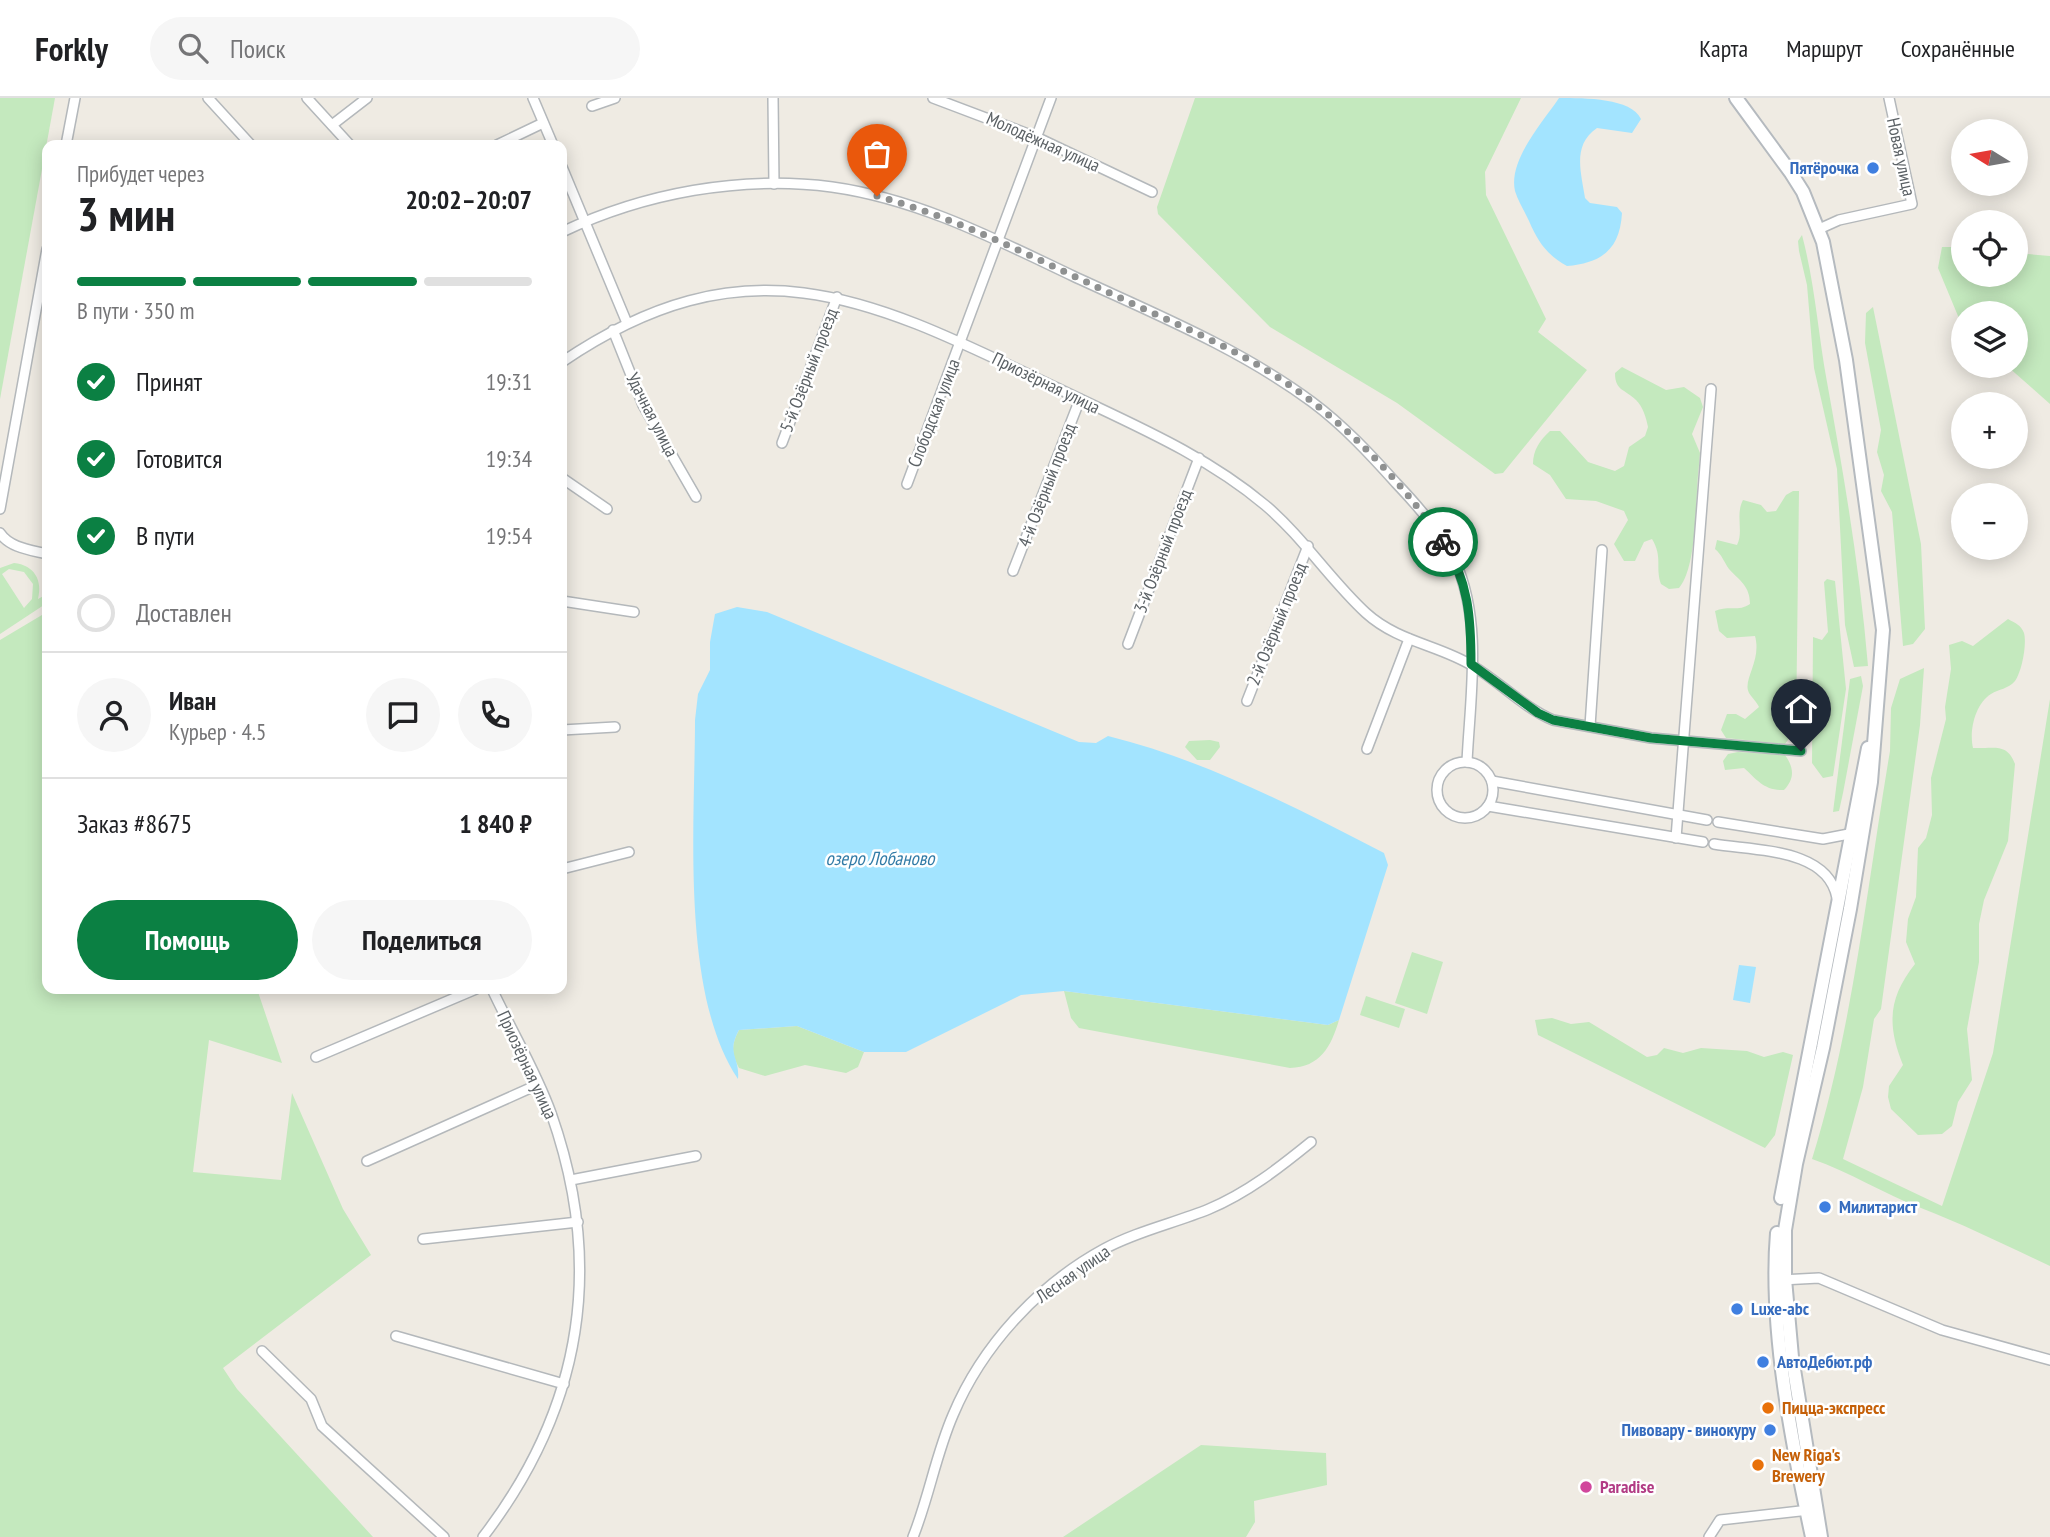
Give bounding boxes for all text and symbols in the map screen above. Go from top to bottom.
search box [150,17,640,80]
text: Forkly [35,27,108,70]
icon: search [174,29,212,67]
text: Поиск [230,32,286,65]
text: Карта [1699,33,1748,64]
text: Маршрут [1786,33,1863,64]
text: Сохранённые [1901,33,2015,64]
street label: Молодёжная улица [983,106,1104,177]
street label: Новая улица [1882,116,1921,198]
north arrow [1951,119,2028,196]
map controls [1951,119,2028,560]
pin [847,124,907,196]
icon: bag [858,135,896,173]
place label: Пятёрочка [1790,156,1859,179]
text: Прибудет через [77,159,205,188]
marker: Пятёрочка [1865,160,1881,176]
text: 20:02–20:07 [405,183,532,216]
text: 3 мин [77,184,175,244]
button: locate [1951,210,2028,287]
text: В пути · 350 m [77,296,194,325]
button: layers [1951,301,2028,378]
street label: 5-й Озёрный проезд [774,305,843,435]
street label: Приозёрная улица [989,347,1104,419]
street label: Слободская улица [902,355,965,470]
icon: check [77,363,115,401]
text: Принят [136,365,202,398]
text: 19:31 [486,367,532,396]
street label: Удачная улица [621,369,683,461]
button: + [1951,392,2028,469]
street label: 4-й Озёрный проезд [1012,420,1081,550]
icon: check [77,440,115,478]
text: Готовится [136,442,222,475]
text: 19:34 [486,444,532,473]
button: − [1951,483,2028,560]
street label: 3-й Озёрный проезд [1128,486,1197,616]
courier [1408,507,1478,577]
icon: check [77,517,115,555]
text: В пути [136,519,195,552]
text: 19:54 [486,521,532,550]
icon: bike [1424,523,1462,561]
street label: 2-й Озёрный проезд [1241,559,1312,689]
text: Доставлен [136,596,232,629]
button: person [77,678,151,752]
button: chat [366,678,440,752]
button: phone [458,678,532,752]
pin [1771,679,1831,751]
text: Иван [169,684,216,717]
icon: home [1782,690,1820,728]
text: Курьер · 4.5 [169,717,266,746]
text: Заказ #8675 [77,807,192,840]
text: 1 840 ₽ [459,807,532,840]
water label: озеро Лобаново [825,846,936,870]
button: Помощь [77,900,298,980]
button: Поделиться [312,900,532,980]
street label: Приозёрная улица [492,1007,563,1123]
place label: Милитарист [1839,1195,1918,1218]
marker: Милитарист [1817,1199,1833,1215]
street label: Лесная улица [1030,1240,1114,1308]
place label: Luxe-abc [1751,1297,1810,1320]
marker: Luxe-abc [1729,1301,1745,1317]
place label: АвтоДебют.рф [1776,1350,1873,1373]
marker: АвтоДебют.рф [1755,1354,1771,1370]
place label: Пицца-экспресс [1782,1396,1886,1419]
marker: Пицца-экспресс [1760,1400,1776,1416]
place label: Пивовару - винокуру [1622,1418,1757,1441]
marker: Пивовару - винокуру [1762,1422,1778,1438]
place label: New Riga's Brewery [1772,1443,1840,1487]
marker: New Riga's Brewery [1750,1457,1766,1473]
place label: Paradise [1600,1475,1655,1498]
marker: Paradise [1578,1479,1594,1495]

